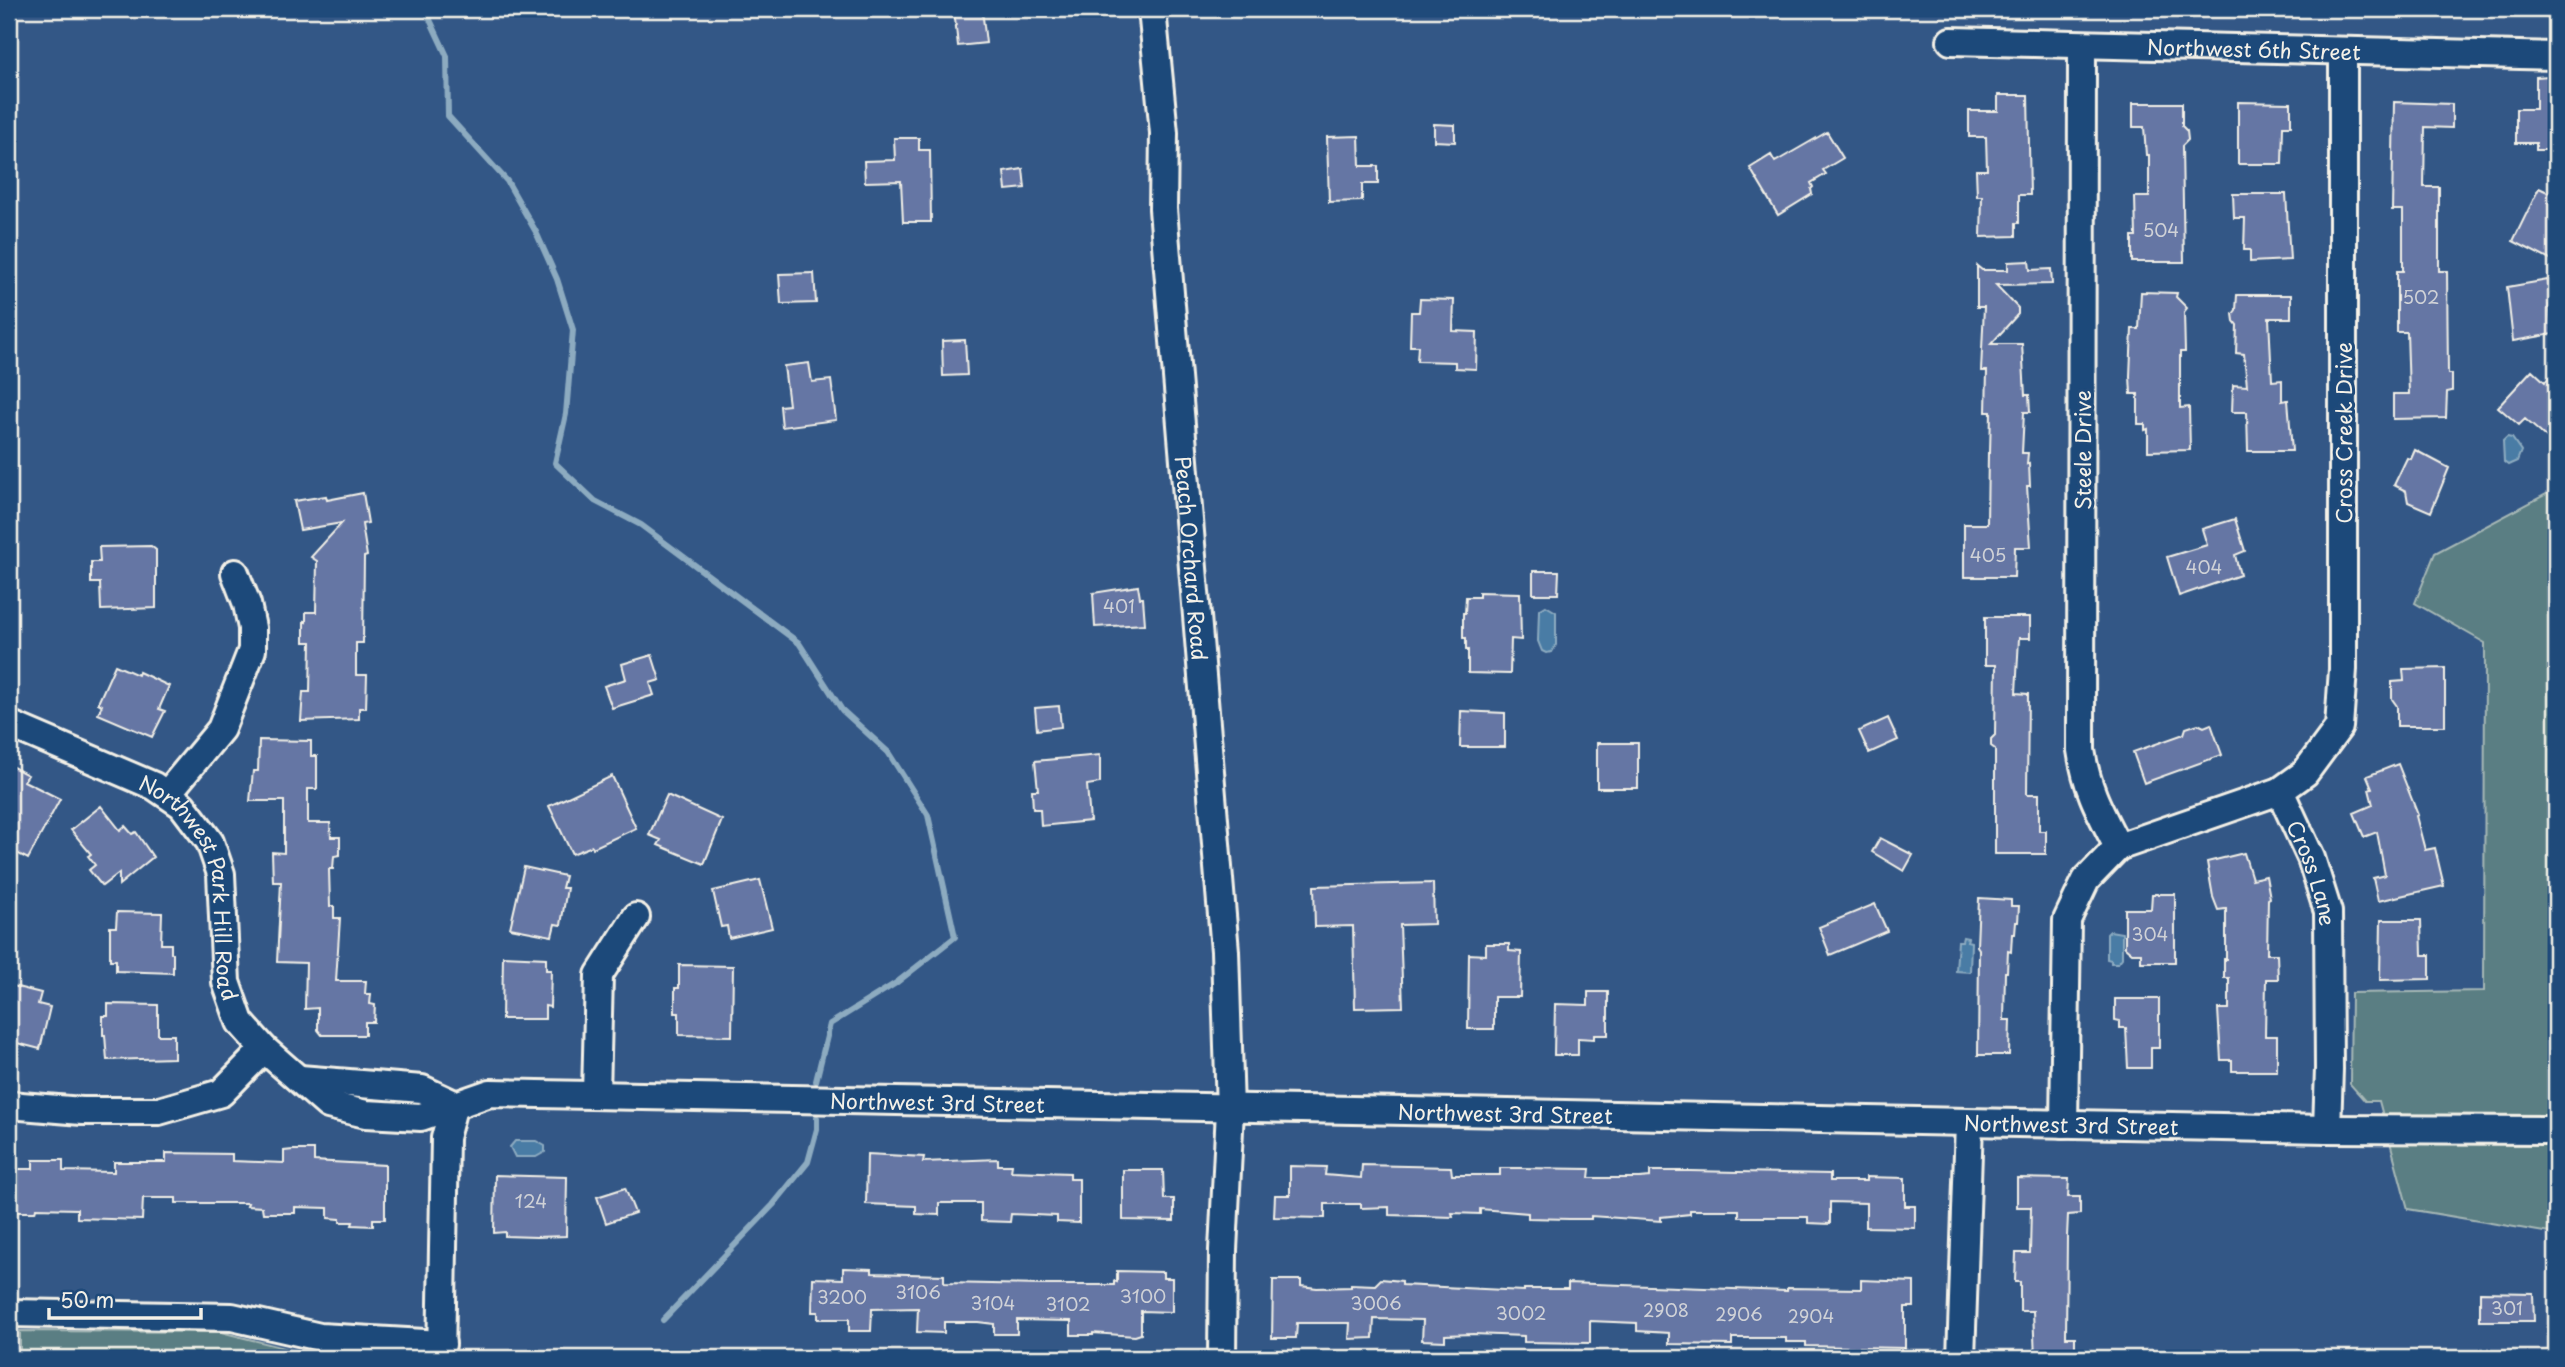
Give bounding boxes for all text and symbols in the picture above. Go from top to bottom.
street label: Northwest 6th Street [2147,30,2361,67]
house number: 504 [2143,216,2179,243]
house number: 502 [2403,283,2439,310]
street label: Cross Creek Drive [2327,342,2359,524]
street label: Steele Drive [2066,390,2098,510]
street label: Peach Orchard Road [1168,455,1217,662]
house number: 405 [1970,541,2006,568]
house number: 404 [2186,553,2222,580]
house number: 401 [1103,592,1135,619]
street label: Northwest Park Hill Road [135,766,247,1005]
street label: Cross Lane [2280,815,2344,926]
house number: 304 [2132,920,2168,947]
street label: Northwest 3rd Street [830,1084,1045,1120]
street label: Northwest 3rd Street [1397,1095,1613,1131]
street label: Northwest 3rd Street [1963,1106,2179,1142]
house number: 124 [515,1187,547,1214]
scale bar [49,1276,201,1320]
house number: 3106 [895,1278,941,1305]
house number: 3100 [1120,1282,1166,1309]
text: 50 m [60,1283,114,1315]
house number: 3200 [817,1283,867,1310]
house number: 3104 [971,1289,1015,1316]
house number: 3006 [1350,1289,1402,1316]
house number: 3102 [1045,1290,1091,1317]
house number: 301 [2491,1294,2523,1321]
house number: 2908 [1643,1296,1689,1323]
house number: 3002 [1496,1299,1546,1326]
house number: 2906 [1715,1300,1763,1327]
house number: 2904 [1788,1302,1834,1329]

